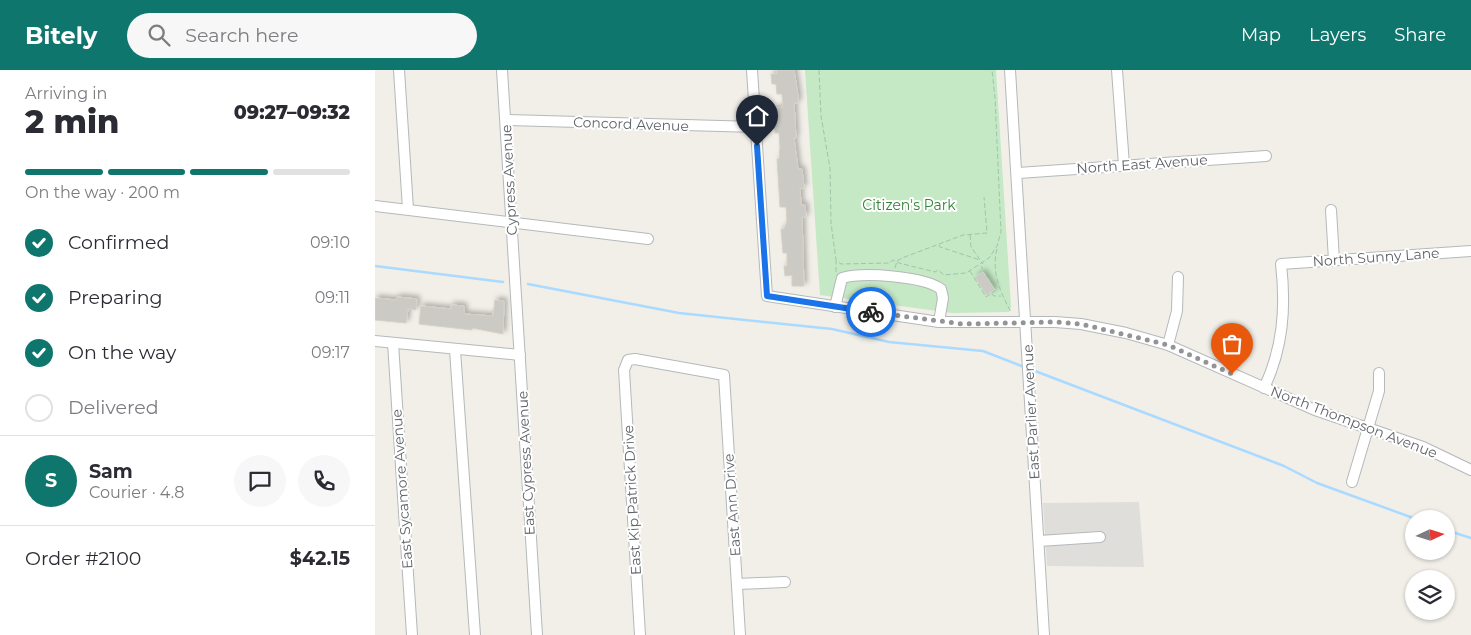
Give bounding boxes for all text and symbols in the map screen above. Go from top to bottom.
search box [127,13,477,58]
text: Bitely [25,21,97,50]
icon: search [145,21,173,49]
text: Search here [185,24,298,47]
text: Map [1241,24,1281,46]
text: Layers [1309,24,1366,46]
text: Share [1394,24,1446,46]
text: Arriving in [25,84,107,103]
pin [736,95,778,146]
text: 09:27–09:32 [234,101,350,124]
text: 2 min [25,102,119,141]
icon: home [743,102,771,130]
street label: Concord Avenue [573,113,689,135]
street label: Cypress Avenue [497,124,521,236]
street label: North East Avenue [1076,150,1208,178]
text: On the way · 200 m [25,183,180,202]
park label: Citizen's Park [862,196,956,214]
icon: check [25,229,53,257]
text: Confirmed [68,231,169,254]
text: 09:10 [310,233,350,252]
street label: North Sunny Lane [1312,244,1440,270]
icon: check [25,284,53,312]
text: Preparing [68,286,163,309]
courier [846,287,896,337]
text: 09:11 [315,288,350,307]
icon: bike [857,298,885,326]
pin [1211,323,1253,374]
icon: bag [1218,330,1246,358]
icon: check [25,339,53,367]
text: On the way [68,341,176,364]
text: 09:17 [311,343,350,362]
street label: East Parlier Avenue [1018,344,1044,480]
street label: North Thompson Avenue [1268,382,1440,462]
street label: East Cypress Avenue [513,390,539,536]
text: Delivered [68,396,159,419]
street label: East Sycamore Avenue [387,409,417,569]
street label: East Kip Patrick Drive [619,425,645,575]
street label: East Ann Drive [719,453,745,557]
button: chat [234,455,286,507]
button: phone [298,455,350,507]
text: Sam [89,460,133,483]
text: S [45,469,57,492]
text: Courier · 4.8 [89,483,185,502]
north arrow [1405,510,1455,560]
map controls [1405,510,1455,620]
text: Order #2100 [25,547,141,570]
text: $42.15 [290,547,350,570]
button: layers [1405,570,1455,620]

